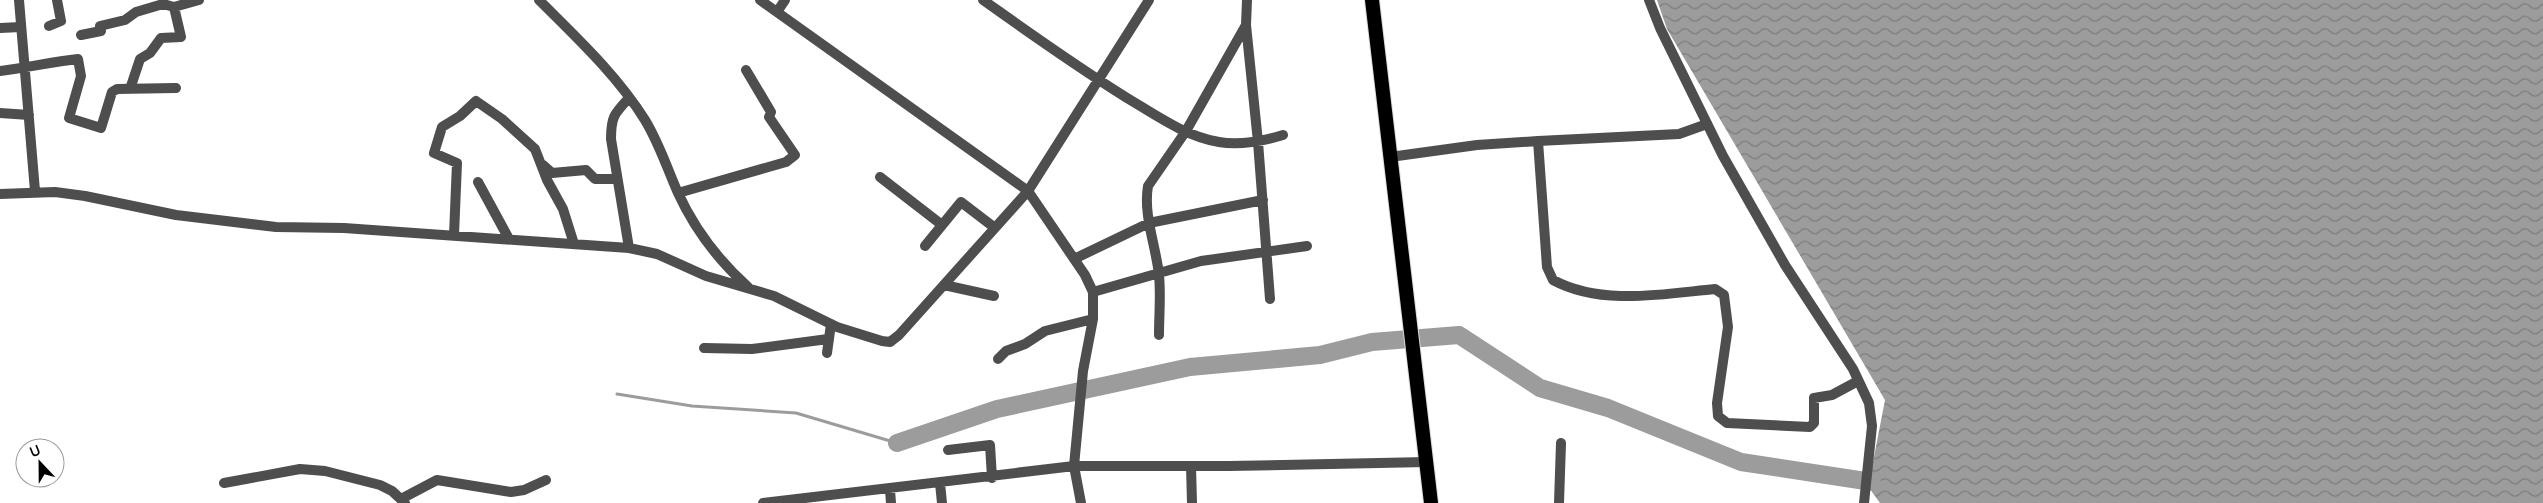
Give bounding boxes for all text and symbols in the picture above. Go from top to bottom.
north arrow [15,438,65,488]
text: U [27,440,43,461]

